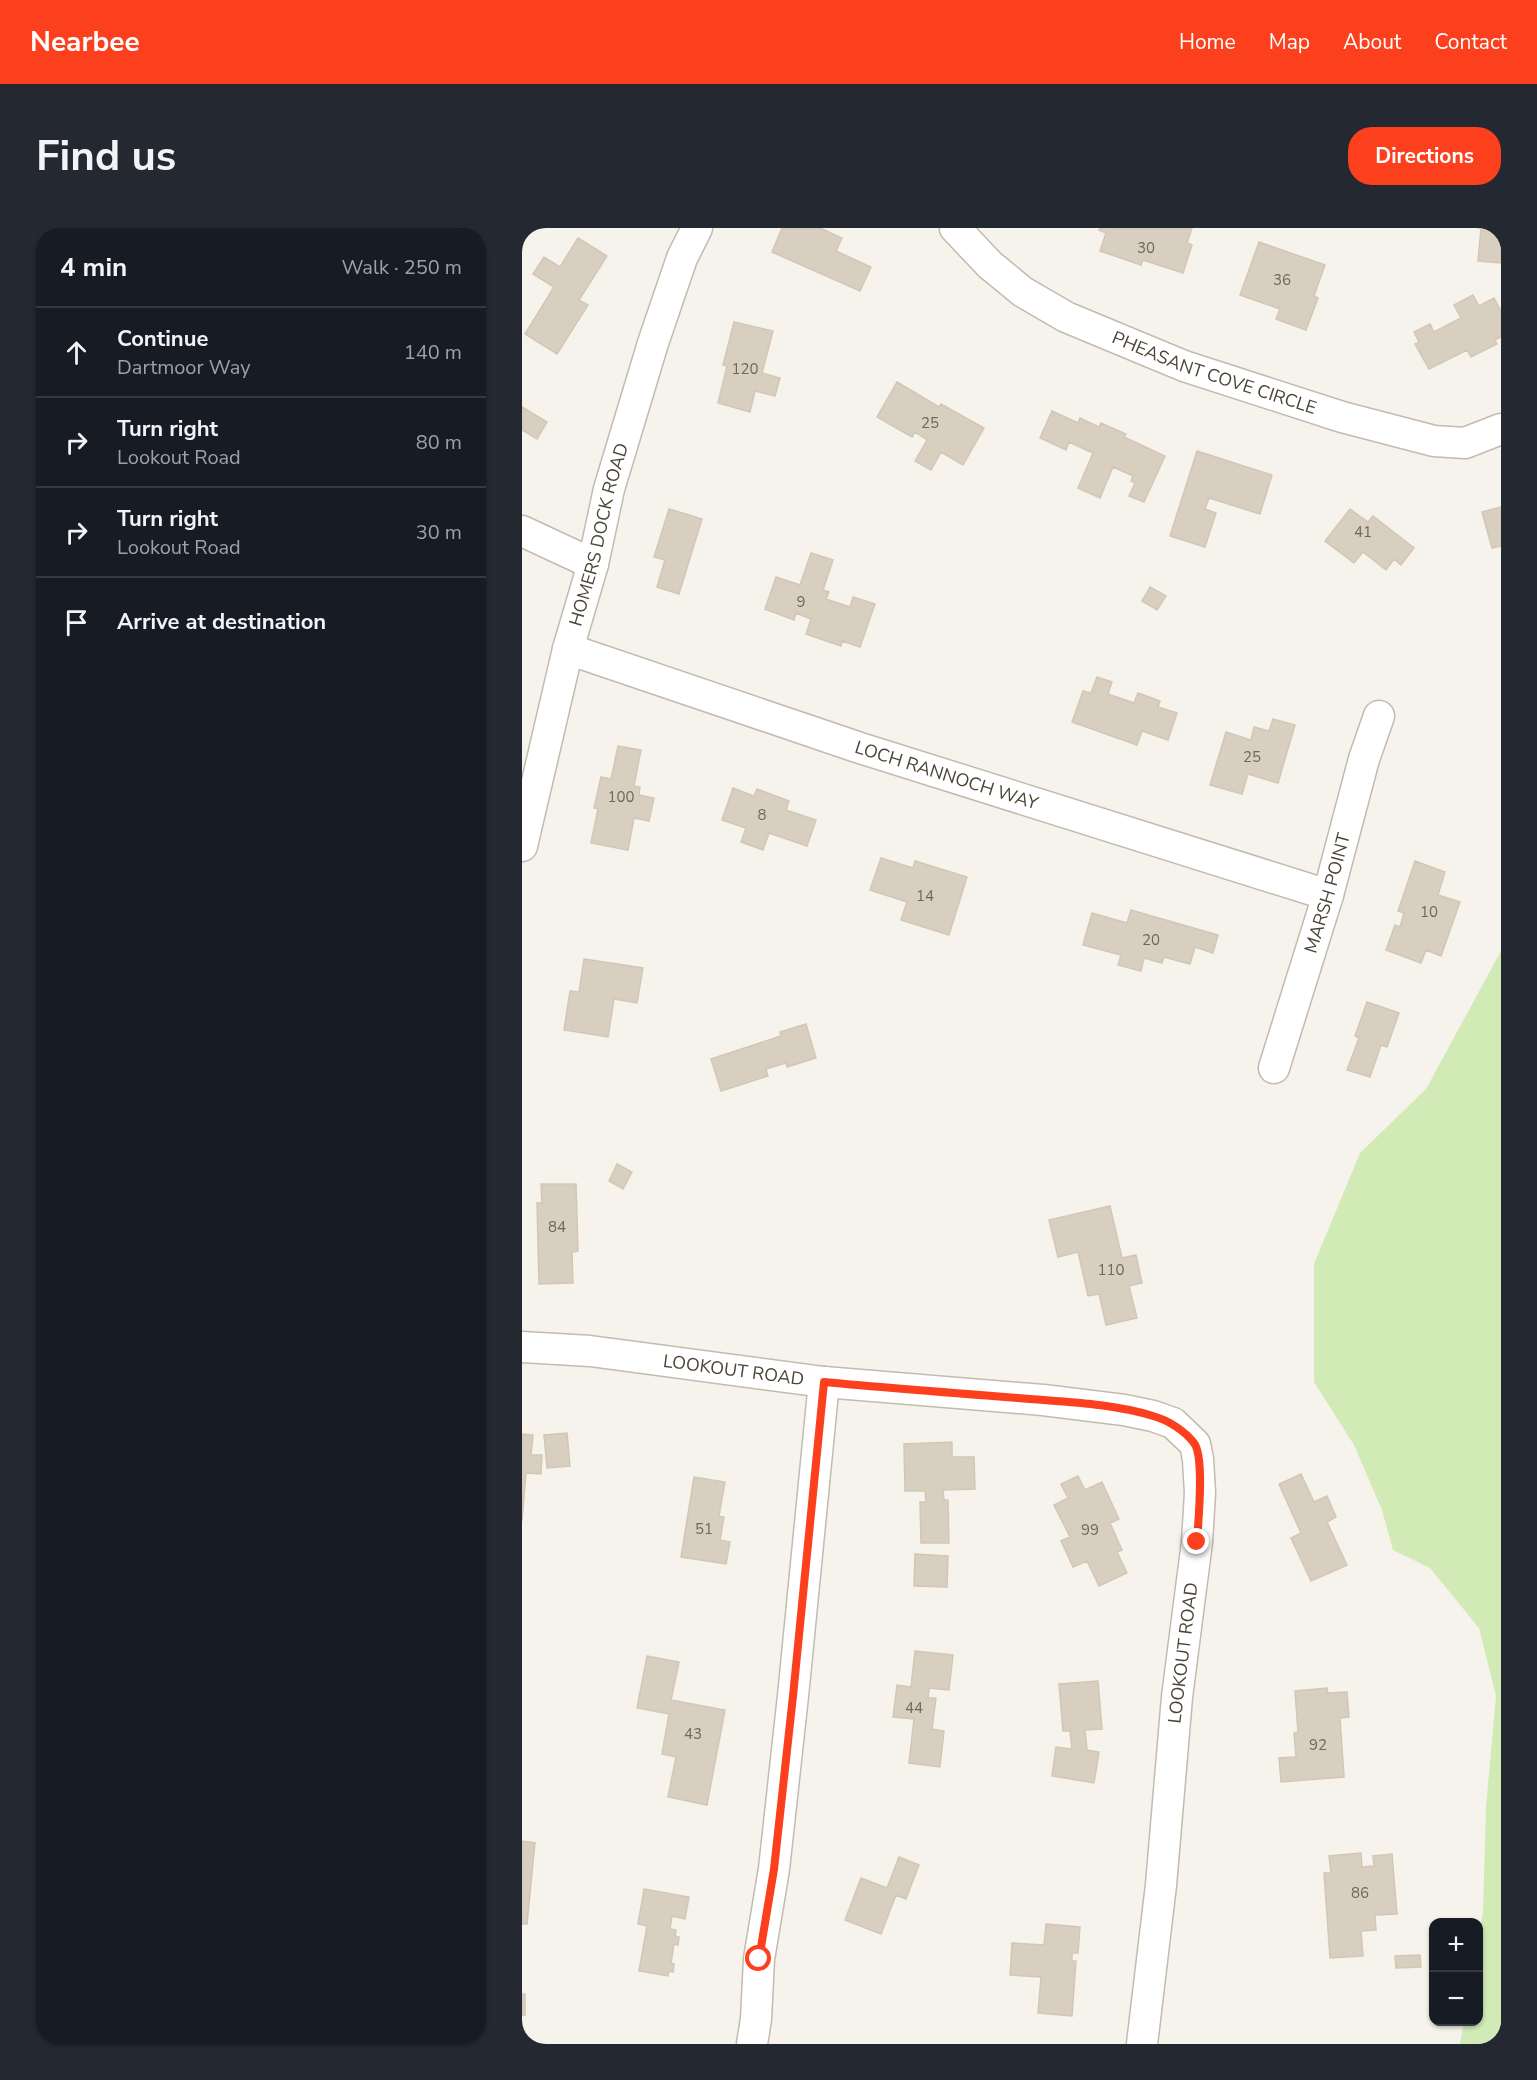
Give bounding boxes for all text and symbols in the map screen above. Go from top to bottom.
text: Nearbee [30,23,140,61]
text: Home [1179,28,1236,56]
text: Map [1269,28,1310,56]
text: About [1343,28,1401,56]
text: Contact [1434,28,1507,56]
button: Directions [1348,127,1501,185]
text: Find us [36,128,176,185]
house number: 30 [1137,238,1155,258]
text: 4 min [60,250,127,285]
text: Walk · 250 m [342,254,462,281]
house number: 36 [1273,270,1291,290]
text: Continue [117,324,208,354]
street label: PHEASANT COVE CIRCLE [1109,326,1320,420]
icon: ahead [60,336,93,369]
text: 140 m [404,339,462,366]
text: Dartmoor Way [117,354,250,381]
house number: 120 [731,359,759,379]
house number: 25 [921,413,939,433]
text: Turn right [117,414,218,444]
icon: right [60,426,93,459]
text: 80 m [416,429,462,456]
street label: HOMERS DOCK ROAD [563,440,634,629]
text: Lookout Road [117,444,241,471]
text: Turn right [117,504,218,534]
icon: right [60,516,93,549]
text: 30 m [416,519,462,546]
house number: 41 [1354,522,1372,542]
text: Lookout Road [117,534,241,561]
house number: 9 [796,592,806,612]
icon: arrive [60,606,93,639]
text: Arrive at destination [117,607,326,637]
street label: LOCH RANNOCH WAY [852,735,1041,815]
house number: 25 [1243,747,1261,767]
house number: 100 [607,787,635,807]
house number: 8 [757,805,767,825]
street label: MARSH POINT [1299,830,1356,956]
house number: 14 [916,886,934,906]
house number: 10 [1420,902,1438,922]
house number: 20 [1142,930,1160,950]
house number: 84 [548,1217,566,1237]
house number: 110 [1097,1260,1125,1280]
street label: LOOKOUT ROAD [662,1349,806,1391]
house number: 51 [695,1519,713,1539]
house number: 99 [1081,1520,1099,1540]
route end [1183,1528,1209,1554]
street label: LOOKOUT ROAD [1162,1581,1204,1725]
house number: 44 [905,1698,923,1718]
house number: 43 [684,1724,702,1744]
house number: 92 [1309,1735,1327,1755]
house number: 86 [1351,1883,1369,1903]
map controls [1429,1918,1483,2026]
button: + [1429,1918,1483,1972]
route start [745,1945,771,1971]
button: − [1429,1972,1483,2026]

